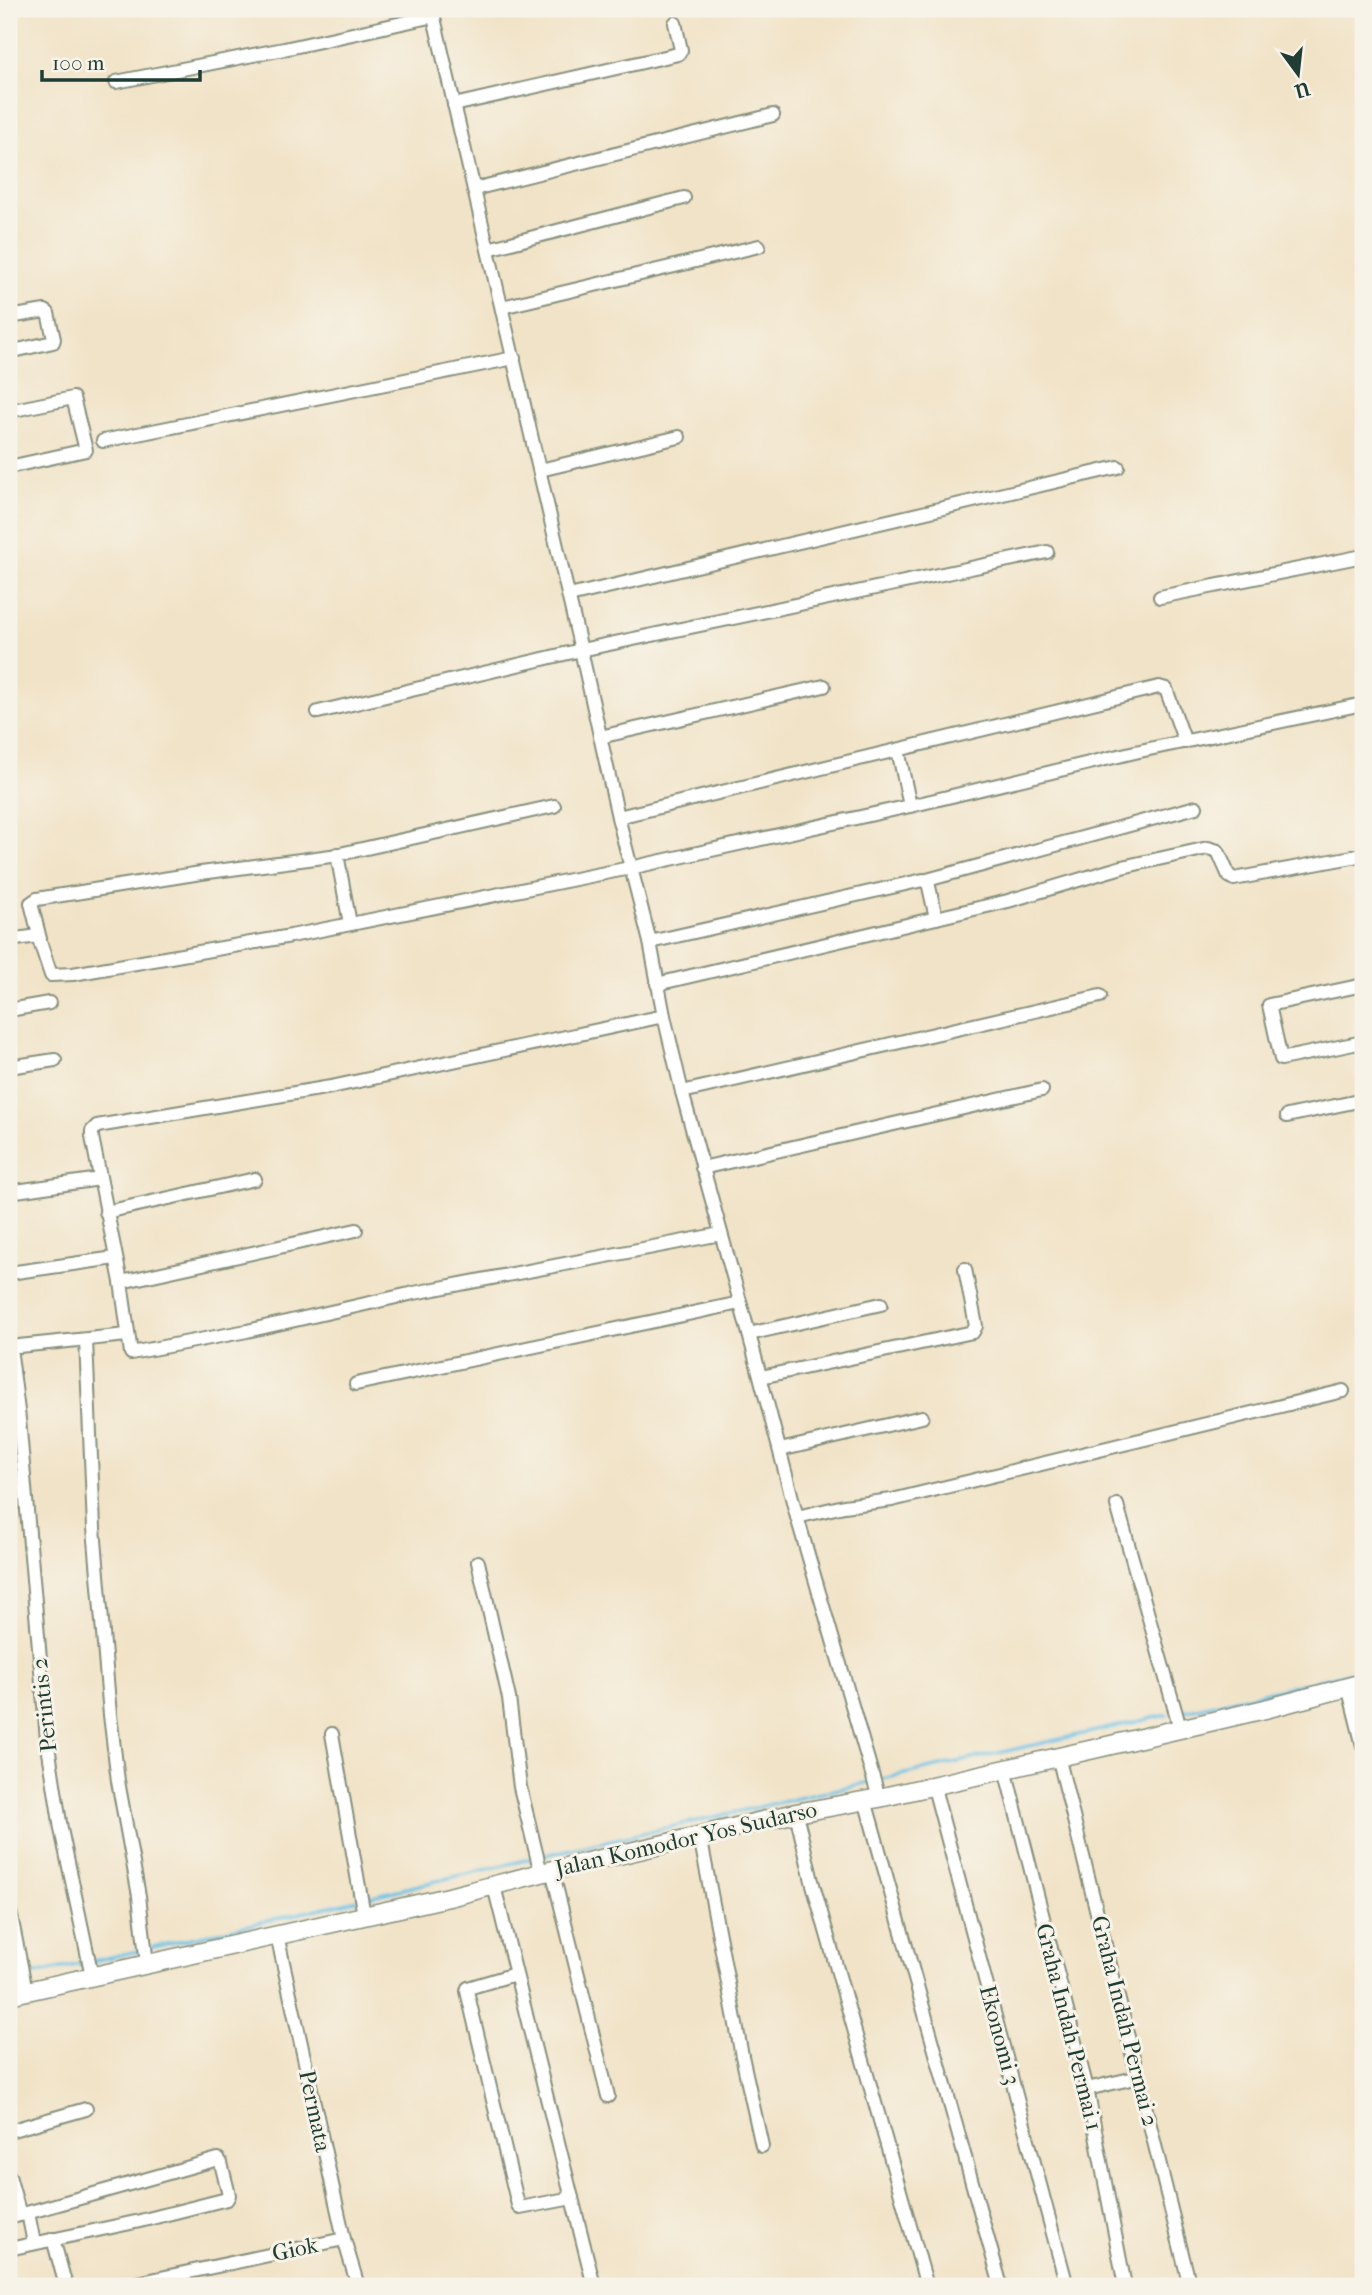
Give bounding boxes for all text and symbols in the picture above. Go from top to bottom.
scale bar [42,38,200,82]
north arrow [1264,38,1334,108]
text: 100 m [52,51,105,75]
text: U [1292,77,1313,102]
street label: Perintis 2 [26,1656,62,1754]
street label: Jalan Komodor Yos Sudarso [551,1796,820,1883]
street label: Graha Indah Permai 2 [1086,1913,1164,2129]
street label: Graha Indah Permai 1 [1030,1921,1108,2133]
street label: Ekonomi 3 [974,1982,1026,2088]
street label: Permata [293,2068,337,2155]
street label: Giok [270,2231,322,2267]

